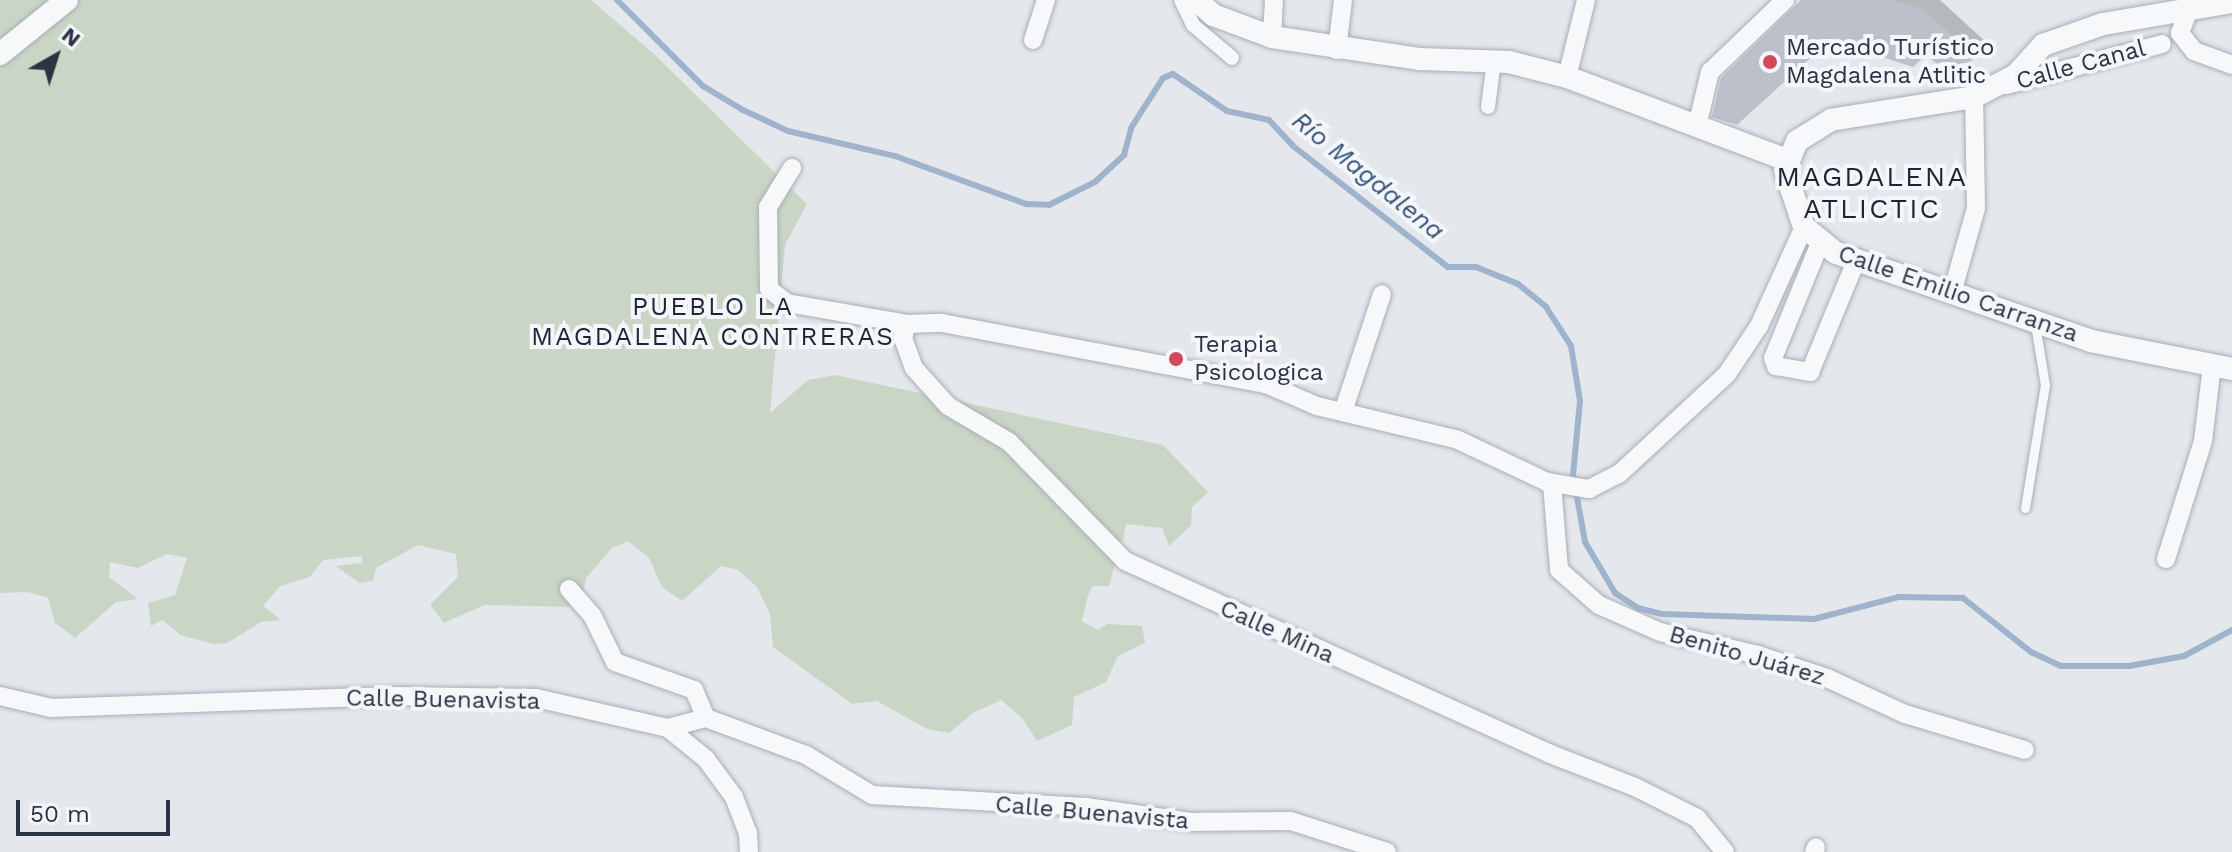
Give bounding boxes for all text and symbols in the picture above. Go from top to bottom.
north arrow [16,16,96,96]
text: N [57,22,86,52]
place label: Mercado Turístico Magdalena Atlitic [1786,34,1995,90]
street label: Calle Canal [2013,34,2149,96]
marker: Mercado Turístico Magdalena Atlitic [1761,53,1779,71]
water label: Río Magdalena [1286,105,1450,247]
district label: MAGDALENA ATLICTIC [1776,160,1968,226]
street label: Calle Emilio Carranza [1834,239,2082,349]
district label: PUEBLO LA MAGDALENA CONTRERAS [530,291,896,352]
place label: Terapia Psicologica [1194,331,1323,387]
marker: Terapia Psicologica [1165,348,1187,370]
street label: Calle Mina [1215,594,1339,670]
street label: Benito Juárez [1666,620,1828,692]
street label: Calle Buenavista [346,684,540,716]
scale bar [20,784,174,834]
street label: Calle Buenavista [994,790,1190,836]
text: 50 m [30,800,90,828]

